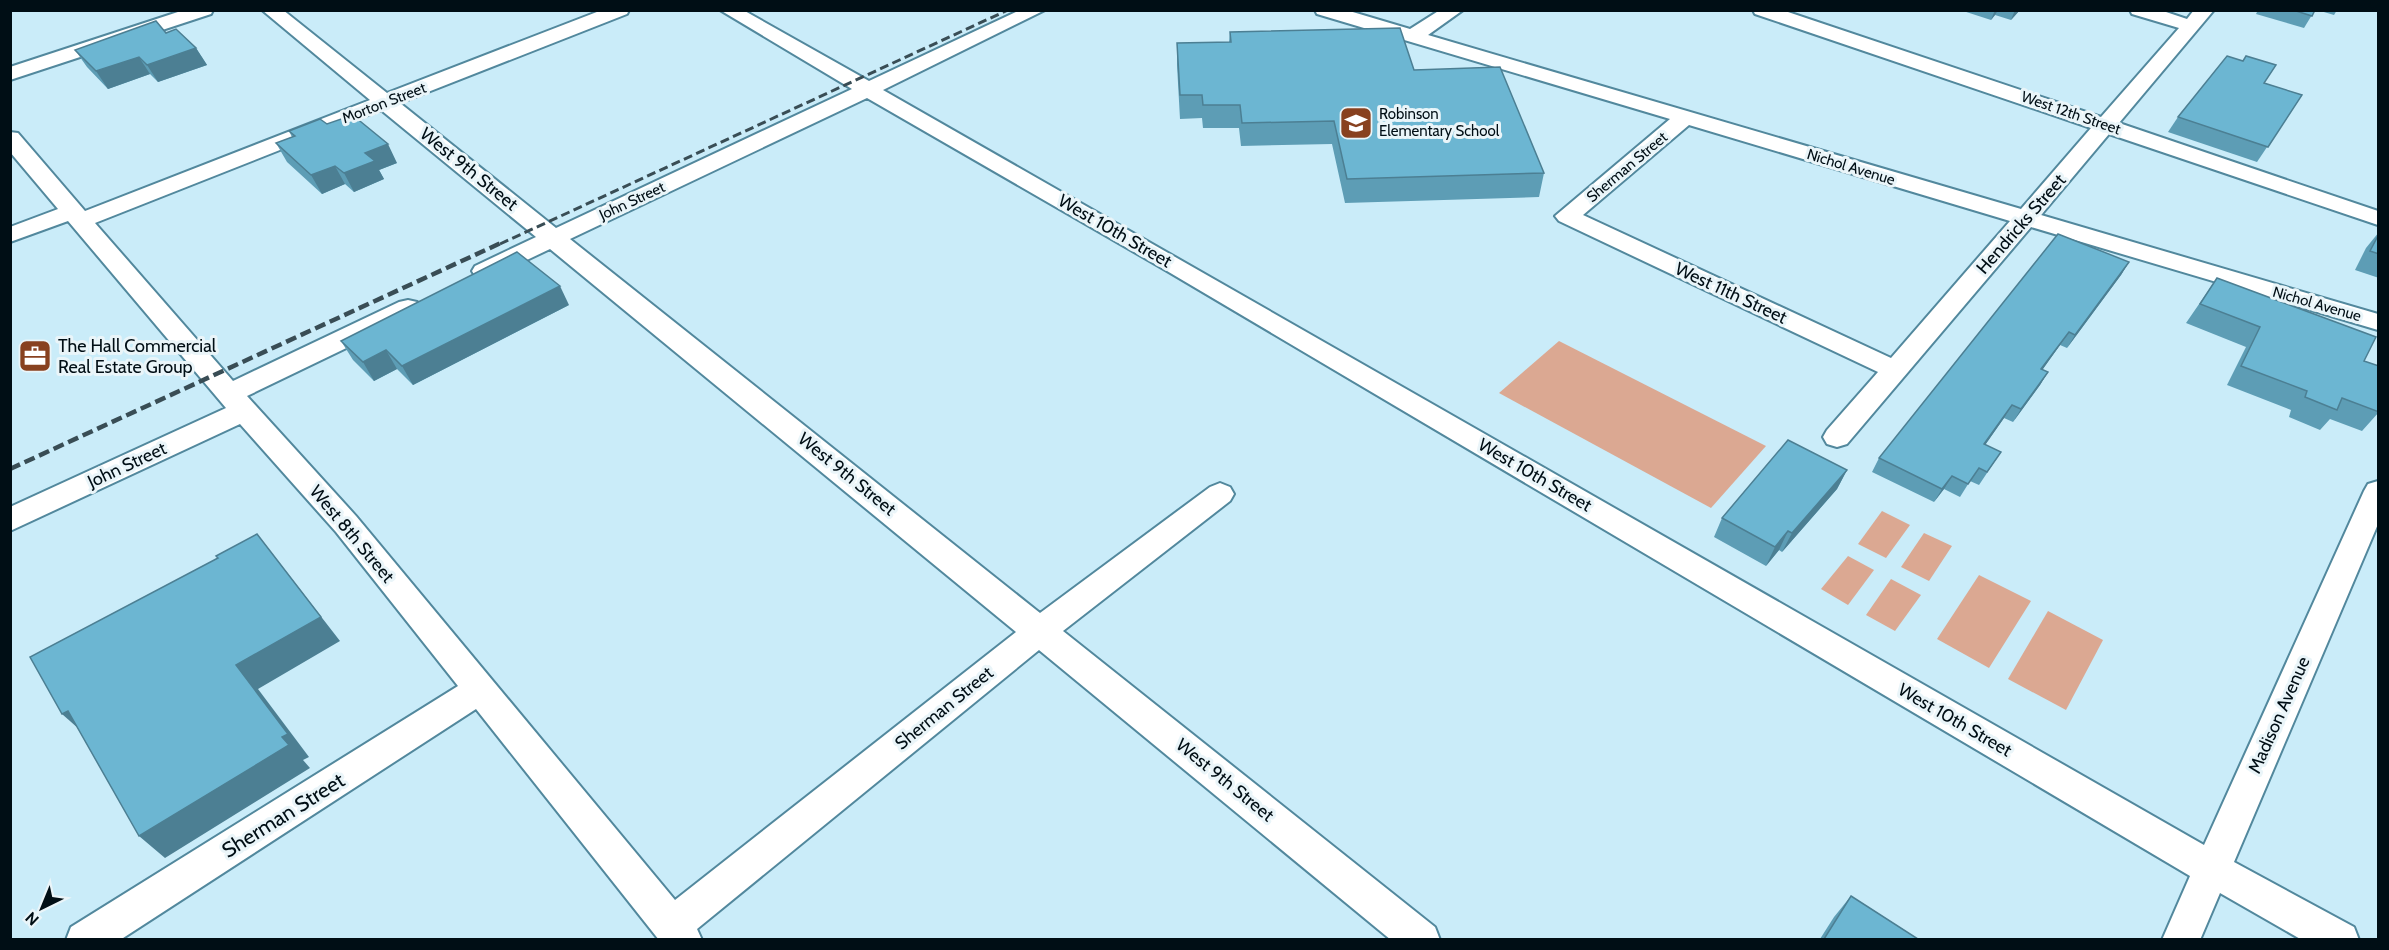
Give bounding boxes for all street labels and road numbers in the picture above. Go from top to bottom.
street label: Morton Street [339,79,429,127]
street label: West 12th Street [2019,88,2123,138]
street label: West 9th Street [416,123,522,215]
street label: Sherman Street [1583,128,1671,206]
street label: Nichol Avenue [1805,145,1898,189]
street label: Hendricks Street [1972,170,2070,278]
street label: John Street [595,178,668,224]
street label: West 10th Street [1054,190,1176,272]
street label: West 11th Street [1672,257,1790,329]
street label: Nichol Avenue [2271,283,2364,325]
street label: West 9th Street [794,428,900,520]
street label: West 10th Street [1474,434,1596,516]
street label: John Street [83,437,170,493]
street label: West 8th Street [305,481,399,587]
street label: Madison Avenue [2243,653,2315,777]
street label: Sherman Street [890,662,998,754]
street label: West 10th Street [1894,679,2016,761]
street label: West 9th Street [1172,734,1278,826]
street label: Sherman Street [217,767,349,863]

